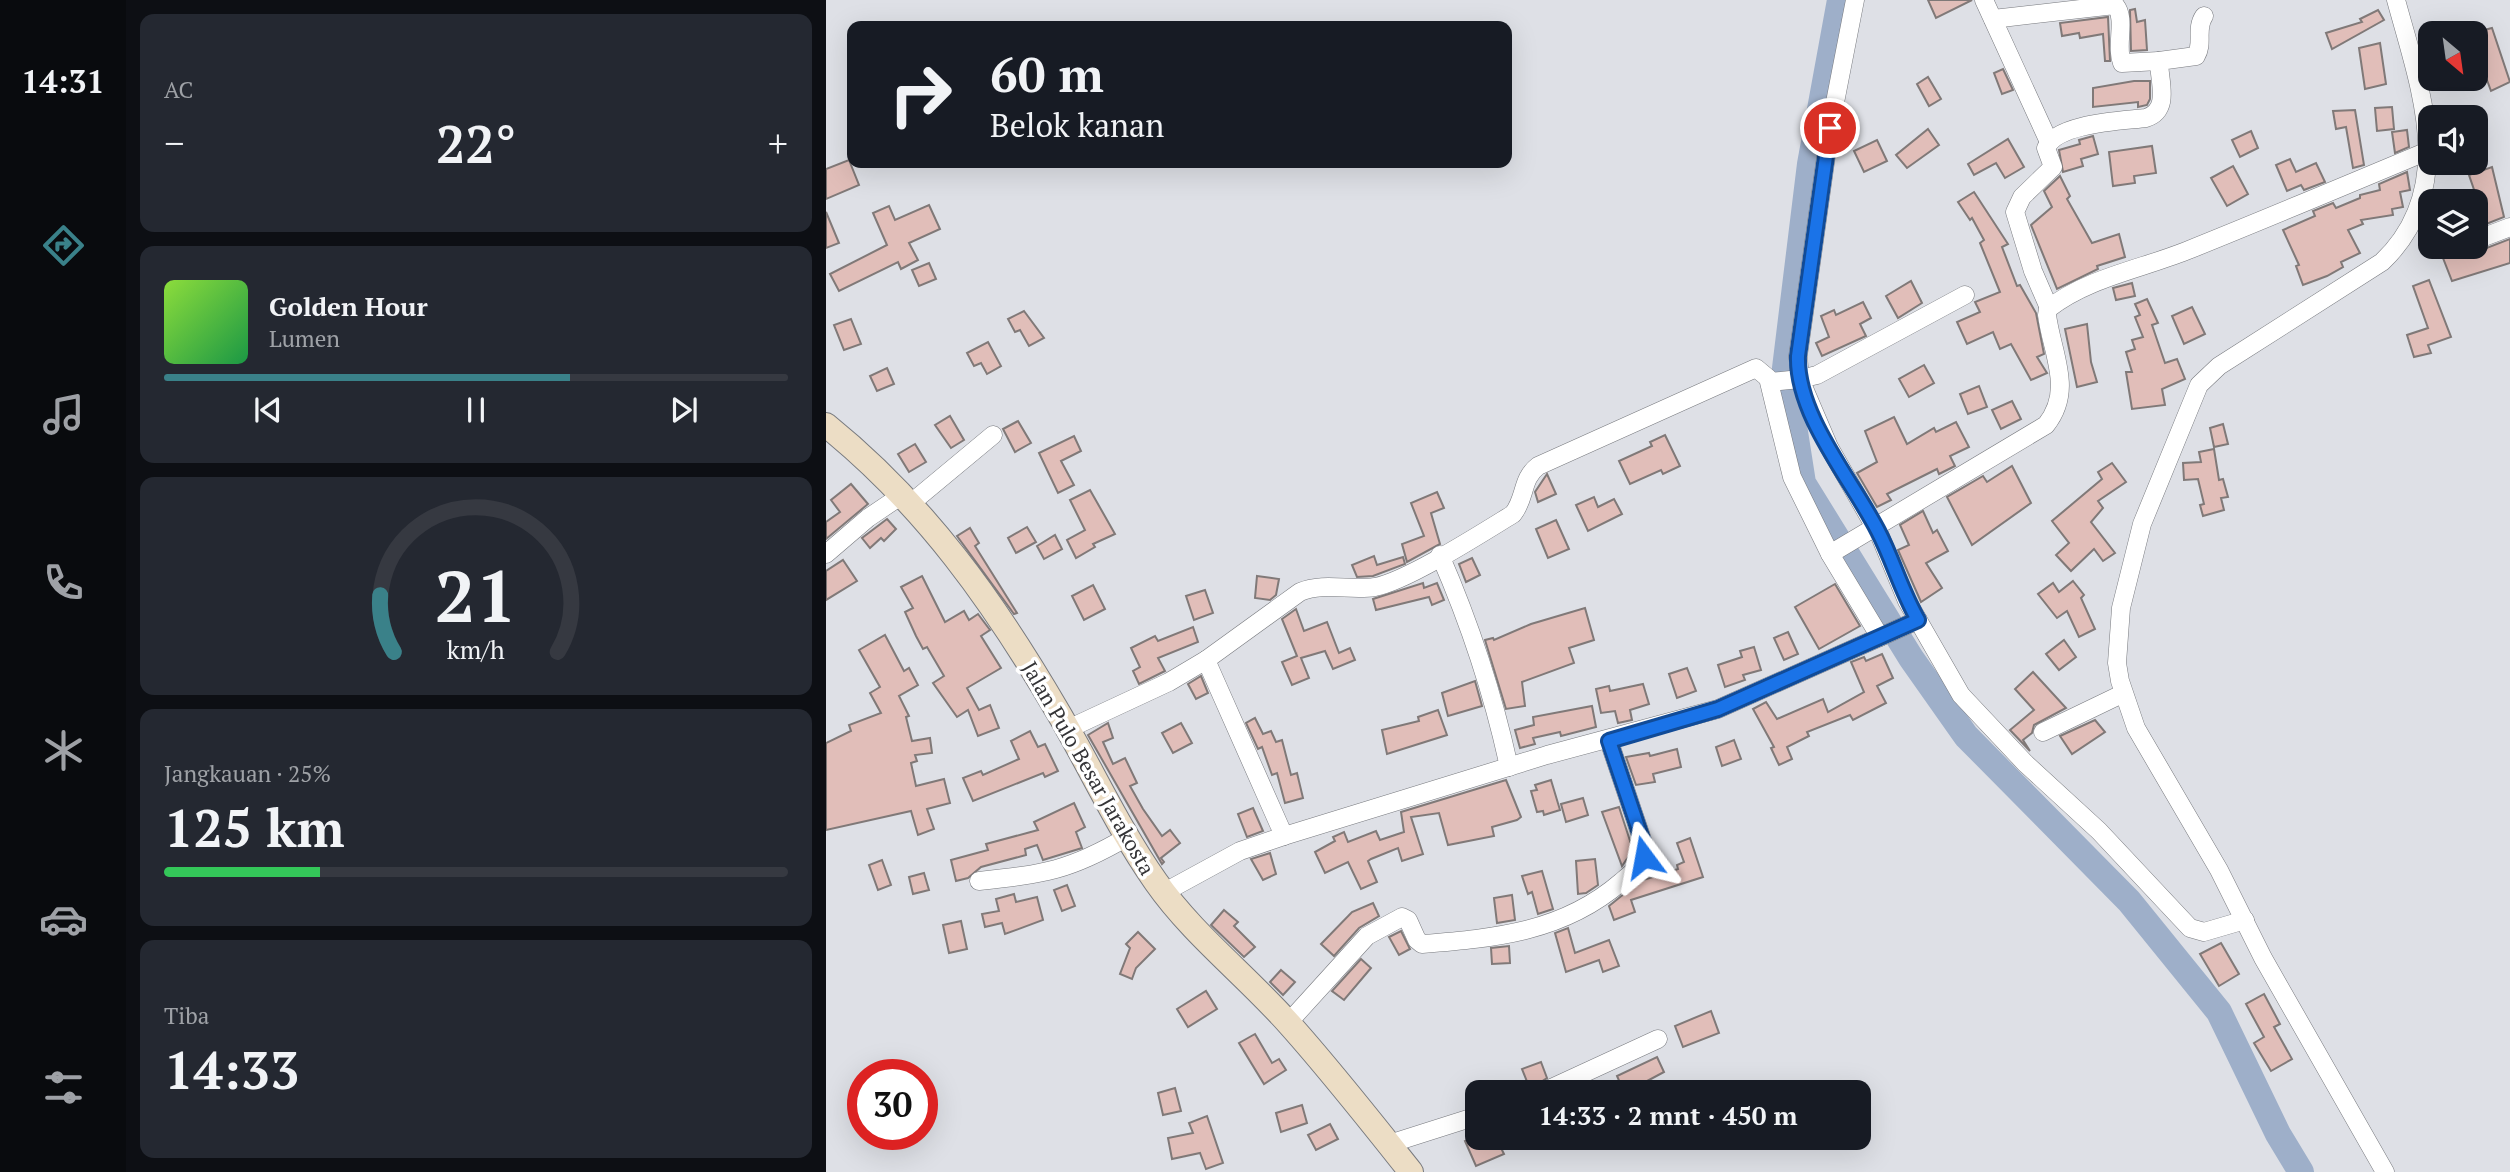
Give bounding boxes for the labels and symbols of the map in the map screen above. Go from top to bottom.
north arrow [2418,21,2488,91]
pin [1800,98,1860,158]
street label: Jalan Pulo Besar Jarakosta [1016,656,1162,880]
position arrow [1607,820,1681,894]
speed limit sign: 30 [847,1059,938,1150]

